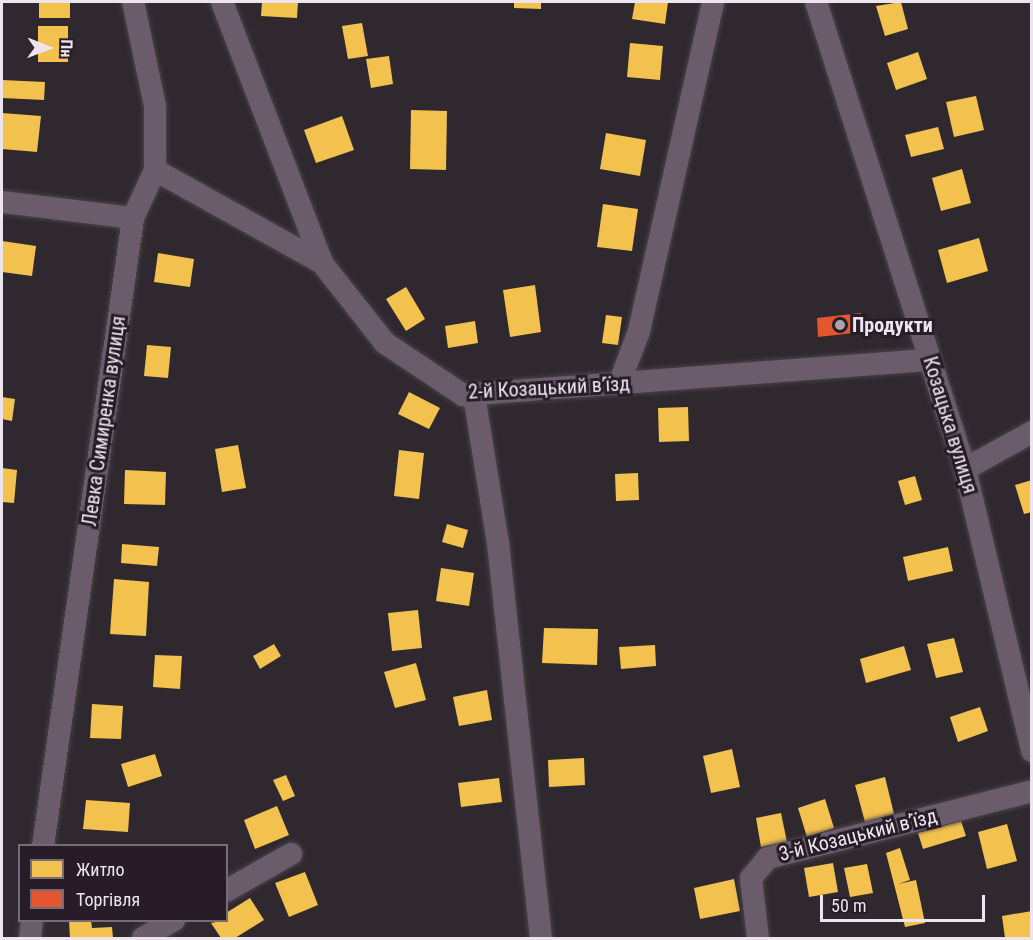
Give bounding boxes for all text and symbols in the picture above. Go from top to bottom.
north arrow [18,18,78,78]
text: Пн [57,39,76,57]
place label: Продукти [852,313,933,337]
street label: Левка Симиренка вулиця [77,314,131,528]
marker: Продукти [833,318,847,332]
street label: Козацька вулиця [918,354,982,496]
street label: 2-й Козацький в’їзд [468,372,630,404]
street label: 3-й Козацький в’їзд [777,804,939,866]
legend [18,844,228,922]
text: Житло [76,859,125,880]
scale bar [823,883,988,921]
text: Торгівля [76,889,140,910]
text: 50 m [831,895,866,916]

